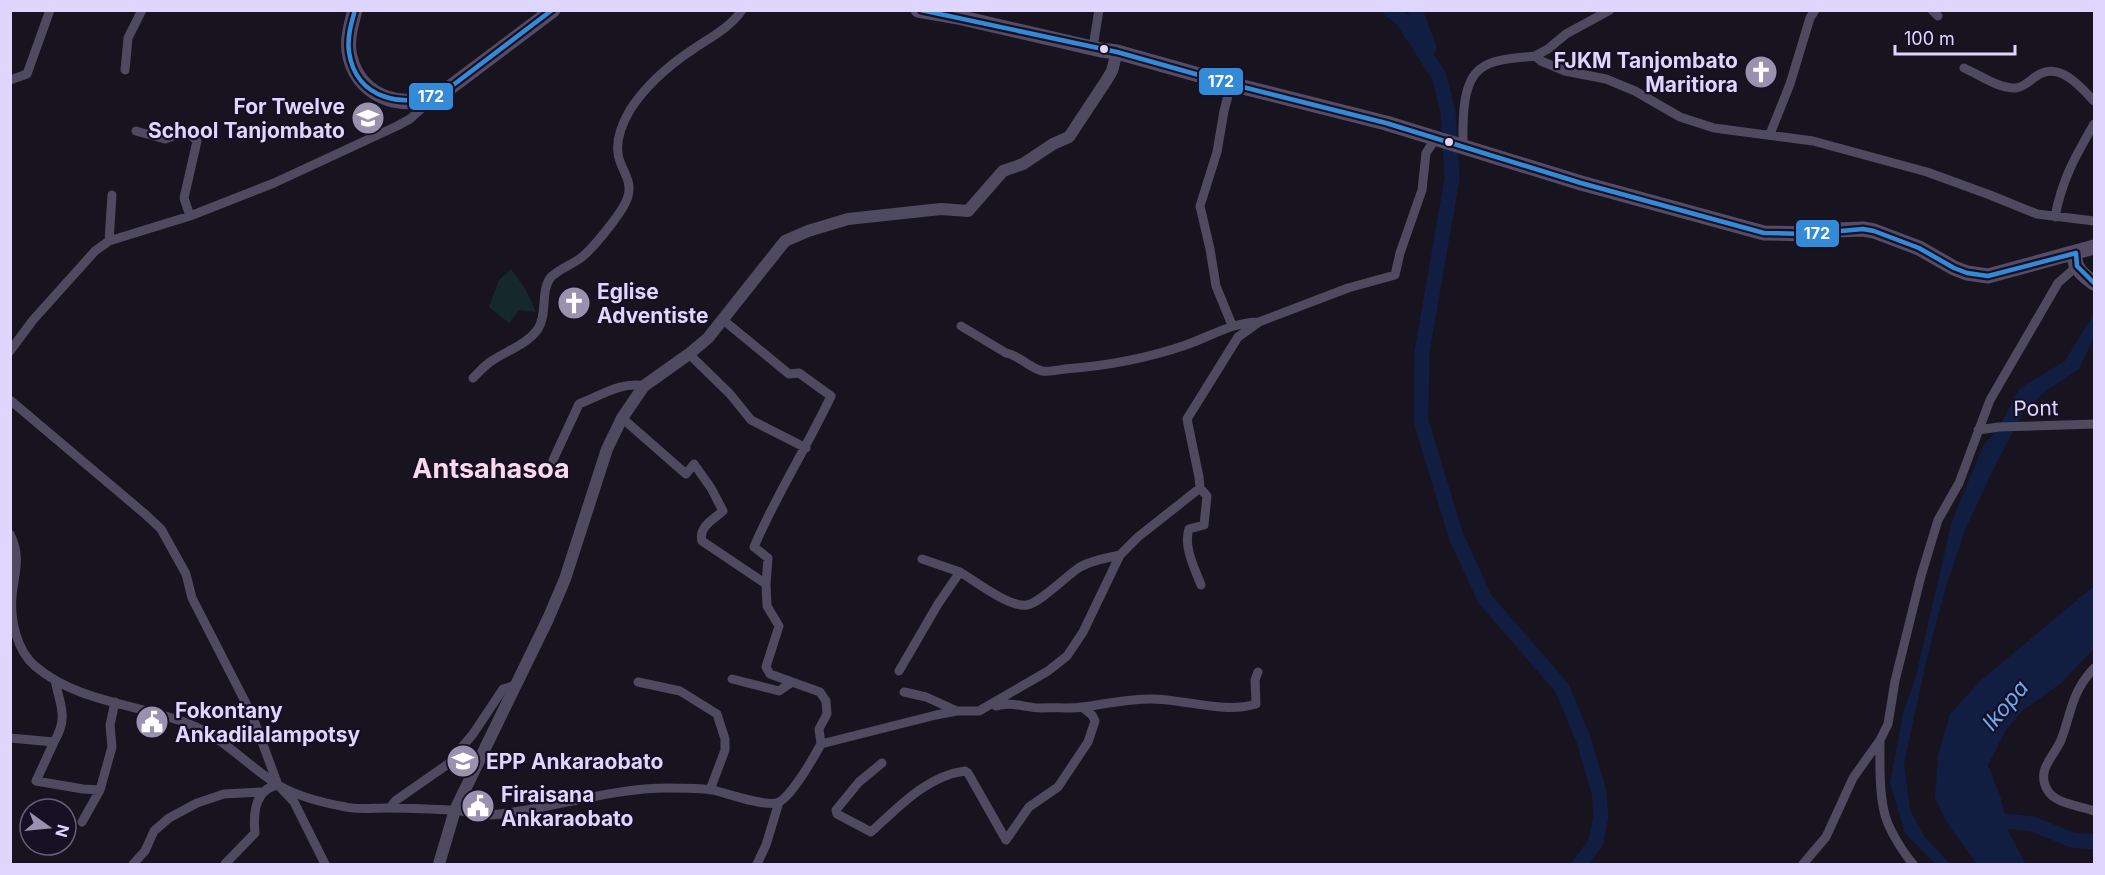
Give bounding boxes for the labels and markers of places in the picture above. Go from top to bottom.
unlabelled marker [1098,43,1110,55]
place label: FJKM Tanjombato Maritiora [1554,48,1738,97]
church icon: FJKM Tanjombato Maritiora [1743,54,1779,90]
place label: For Twelve School Tanjombato [148,94,345,143]
school or university icon: For Twelve School Tanjombato [350,100,386,136]
unlabelled marker [1443,136,1455,148]
place label: Eglise Adventiste [597,279,709,328]
church icon: Eglise Adventiste [556,285,592,321]
place label: Fokontany Ankadilalampotsy [175,698,360,747]
public building icon: Fokontany Ankadilalampotsy [134,704,170,740]
school or university icon: EPP Ankaraobato [445,743,481,779]
place label: EPP Ankaraobato [486,749,664,774]
place label: Firaisana Ankaraobato [501,782,634,831]
public building icon: Firaisana Ankaraobato [460,788,496,824]

